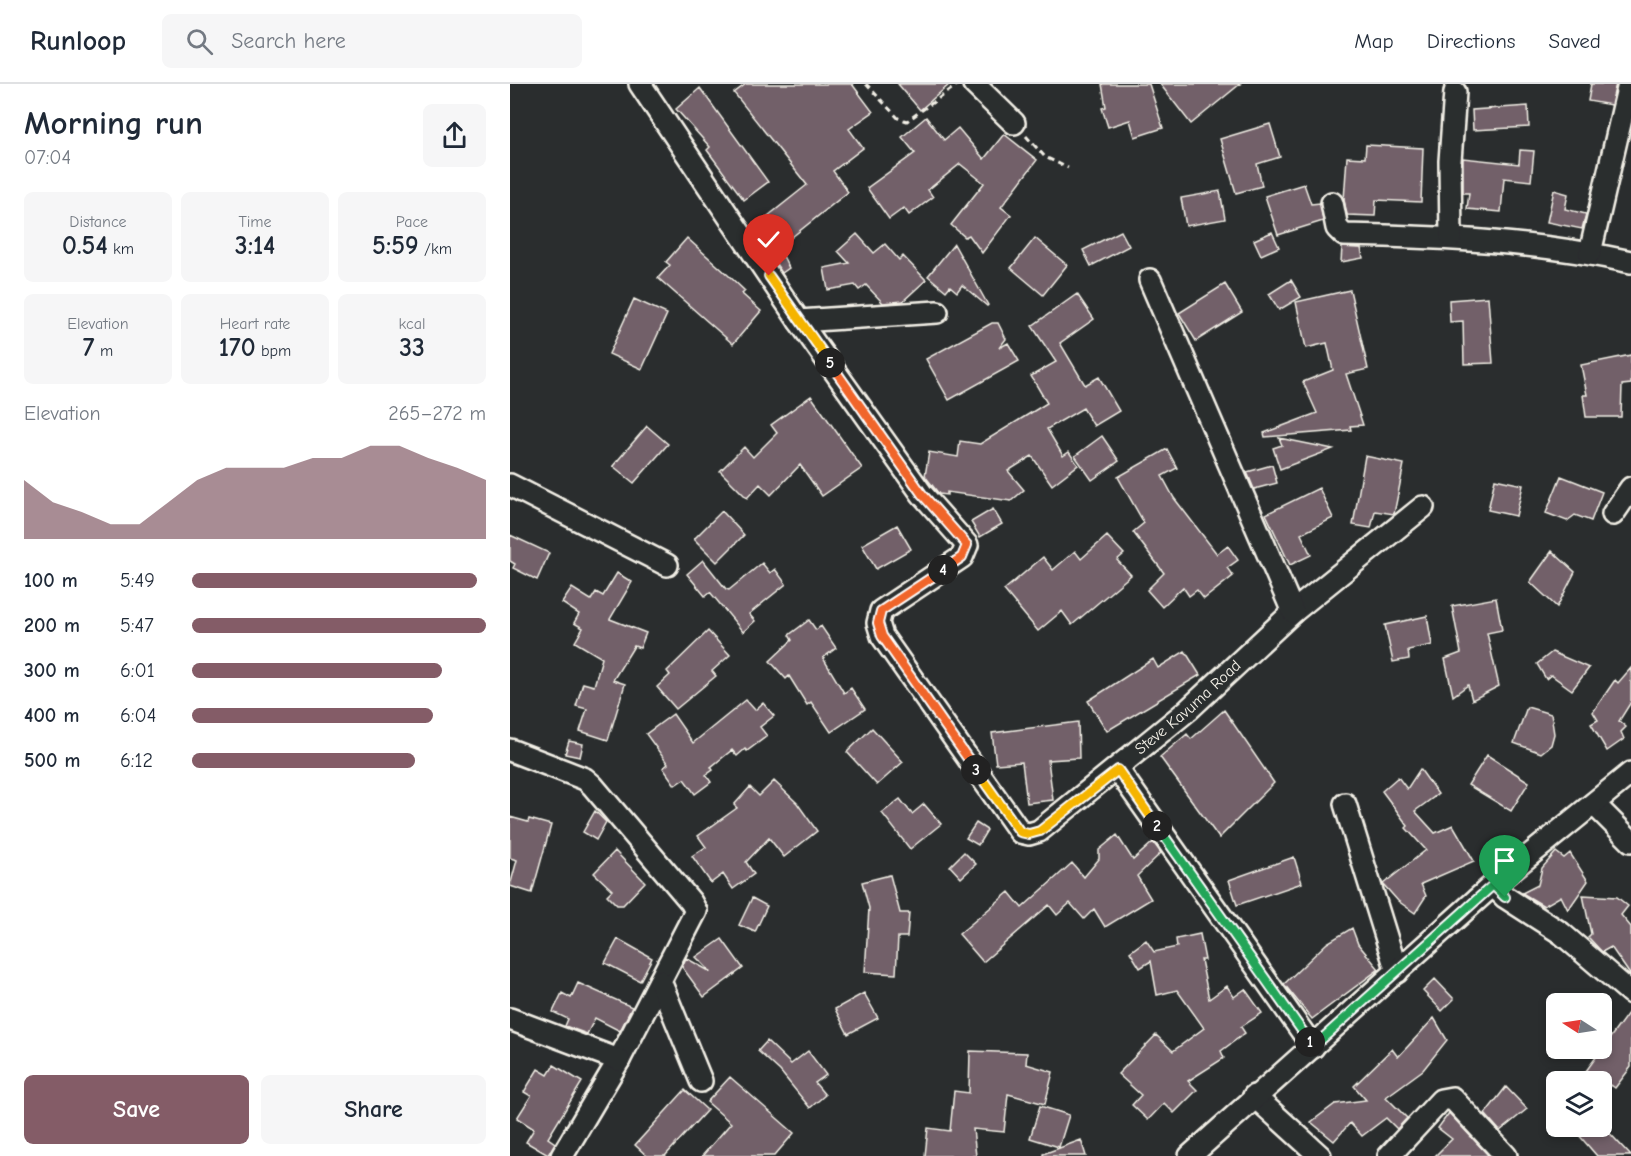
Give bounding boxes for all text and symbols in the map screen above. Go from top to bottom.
search box [162,14,582,68]
text: Runloop [30,25,126,57]
icon: search [183,25,216,58]
text: Search here [231,28,346,54]
text: Map [1354,29,1394,53]
text: Directions [1427,29,1516,53]
text: Saved [1549,29,1601,53]
text: Morning run [24,104,203,142]
button: share [423,104,486,167]
text: 07:04 [24,146,71,169]
text: Distance [69,213,127,231]
text: Time [238,213,272,231]
text: Pace [396,213,428,231]
pin [743,214,794,276]
icon: check [752,223,785,256]
text: 0.54 [62,231,108,261]
text: 3:14 [235,231,275,261]
text: 5:59 [372,231,419,261]
text: km [108,240,134,258]
text: /km [419,240,452,258]
text: Elevation [67,315,129,333]
text: Heart rate [220,315,290,333]
text: kcal [399,315,425,333]
text: 7 [83,333,95,363]
text: 170 [219,333,256,363]
text: 33 [399,333,425,363]
text: m [95,342,113,360]
text: bpm [256,342,291,360]
pin: 5 [815,348,845,378]
text: 5 [826,354,834,372]
text: Elevation [24,402,101,425]
text: 265–272 m [388,402,486,425]
pin: 4 [928,555,958,585]
text: 4 [939,561,947,579]
text: 100 m [24,569,78,592]
text: 5:49 [120,569,155,592]
text: 200 m [24,614,80,637]
text: 5:47 [120,614,154,637]
street label: Steve Kavuma Road [1132,656,1244,758]
text: 300 m [24,659,80,682]
text: 6:01 [120,659,155,682]
text: 400 m [24,704,79,727]
text: 6:04 [120,704,156,727]
text: 500 m [24,749,81,772]
text: 6:12 [120,749,153,772]
pin: 3 [961,755,991,785]
text: 3 [972,761,980,779]
pin: 2 [1142,811,1172,841]
text: 2 [1153,817,1161,835]
pin [1479,835,1530,897]
icon: arrive [1488,844,1521,877]
north arrow [1546,993,1612,1059]
map controls [1546,993,1612,1137]
pin: 1 [1295,1027,1325,1057]
text: 1 [1307,1033,1313,1051]
button: layers [1546,1071,1612,1137]
button: Save [24,1075,249,1144]
button: Share [261,1075,486,1144]

